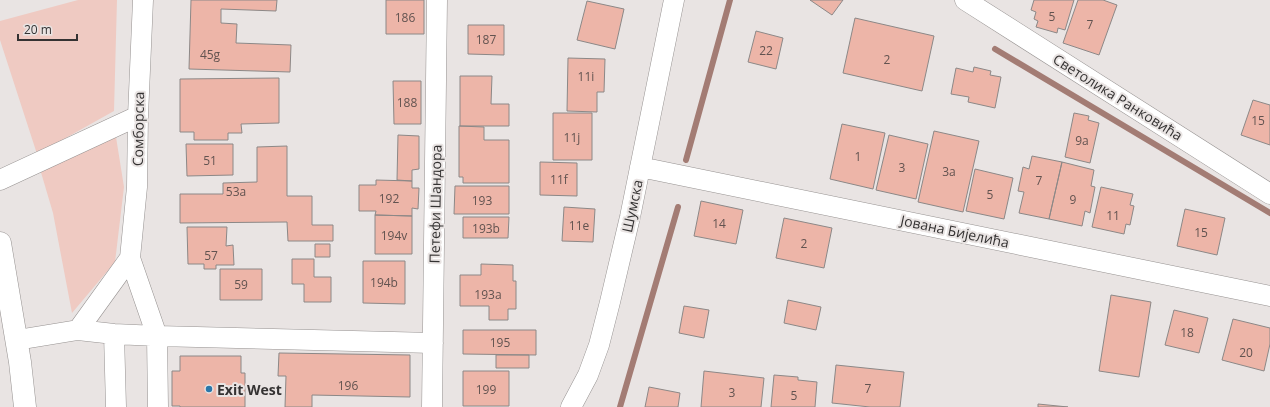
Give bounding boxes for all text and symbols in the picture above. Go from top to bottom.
house number: 5 [1049,8,1056,25]
house number: 186 [395,9,415,26]
scale bar [18,16,77,42]
house number: 7 [1087,16,1094,33]
text: 20 m [24,21,52,38]
house number: 187 [476,31,496,48]
house number: 22 [759,42,773,59]
house number: 45g [200,46,221,63]
street label: Светолика Ранковића [1050,49,1186,145]
house number: 2 [884,51,891,68]
house number: 11i [578,68,594,85]
street label: Сомборска [128,92,148,166]
house number: 188 [397,94,417,111]
house number: 15 [1251,112,1265,129]
house number: 11j [564,129,580,146]
house number: 9a [1075,132,1089,149]
street label: Петефи Шандора [424,144,446,264]
house number: 1 [855,148,861,165]
house number: 51 [203,152,217,169]
house number: 3 [899,159,906,176]
house number: 3a [942,163,956,180]
house number: 11f [550,171,569,188]
house number: 7 [1036,172,1043,189]
street label: Шумска [617,178,647,234]
house number: 53a [226,183,246,200]
house number: 5 [987,186,994,203]
house number: 192 [379,190,399,207]
house number: 9 [1070,191,1077,208]
house number: 193 [472,192,492,209]
house number: 11 [1106,207,1120,224]
street label: Јована Бијелића [897,210,1011,252]
house number: 14 [712,215,726,232]
house number: 11e [569,217,589,234]
house number: 193b [472,220,500,237]
house number: 15 [1194,224,1208,241]
house number: 194v [381,227,407,244]
house number: 2 [801,235,808,252]
house number: 57 [204,247,218,264]
house number: 194b [370,274,398,291]
house number: 59 [234,276,248,293]
house number: 193a [474,286,502,303]
house number: 18 [1180,324,1194,341]
house number: 195 [490,334,510,351]
house number: 20 [1239,344,1253,361]
house number: 196 [338,377,358,394]
place label: Exit West [217,380,282,399]
house number: 7 [865,380,872,397]
house number: 199 [476,381,496,398]
marker: Exit West [204,384,214,394]
house number: 3 [729,384,736,401]
house number: 5 [791,387,798,404]

